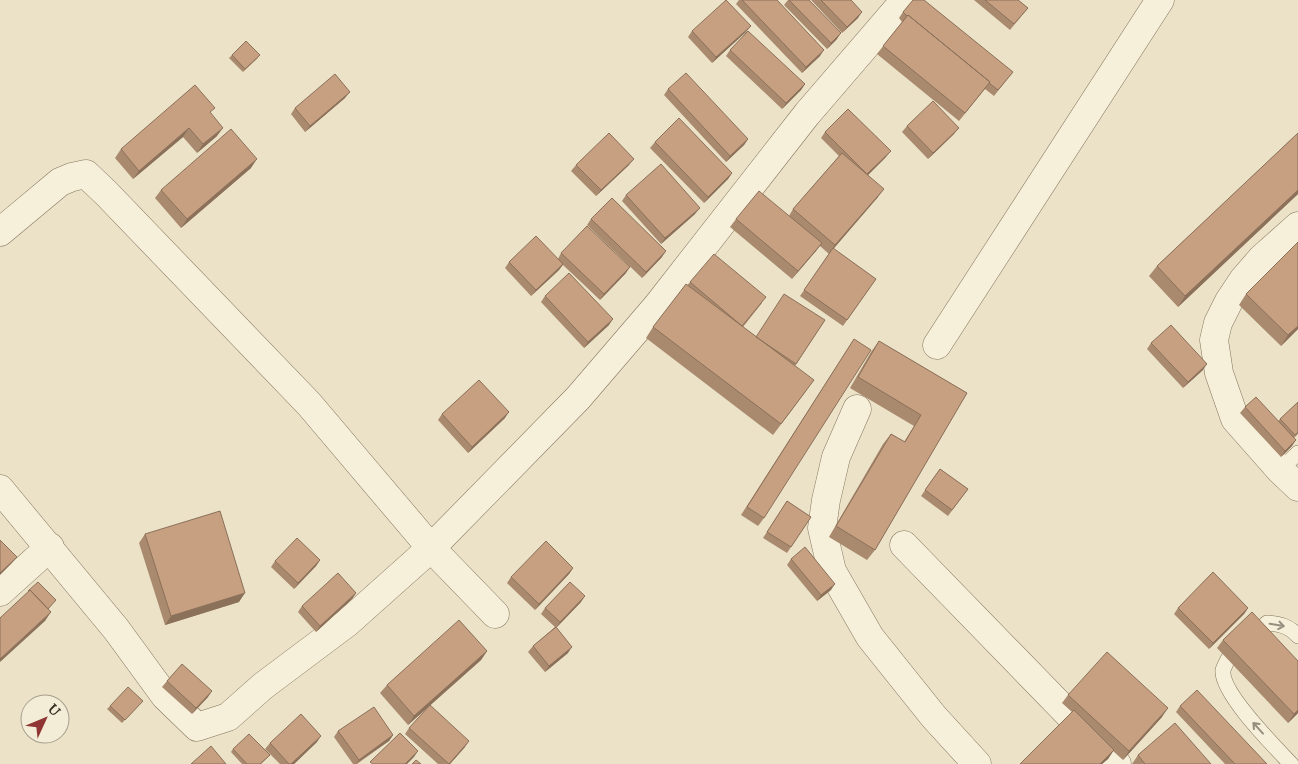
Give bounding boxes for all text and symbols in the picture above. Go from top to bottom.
one-way arrow [1269,621,1285,631]
north arrow [20,694,70,744]
text: U [44,700,65,720]
one-way arrow [1252,721,1264,734]

